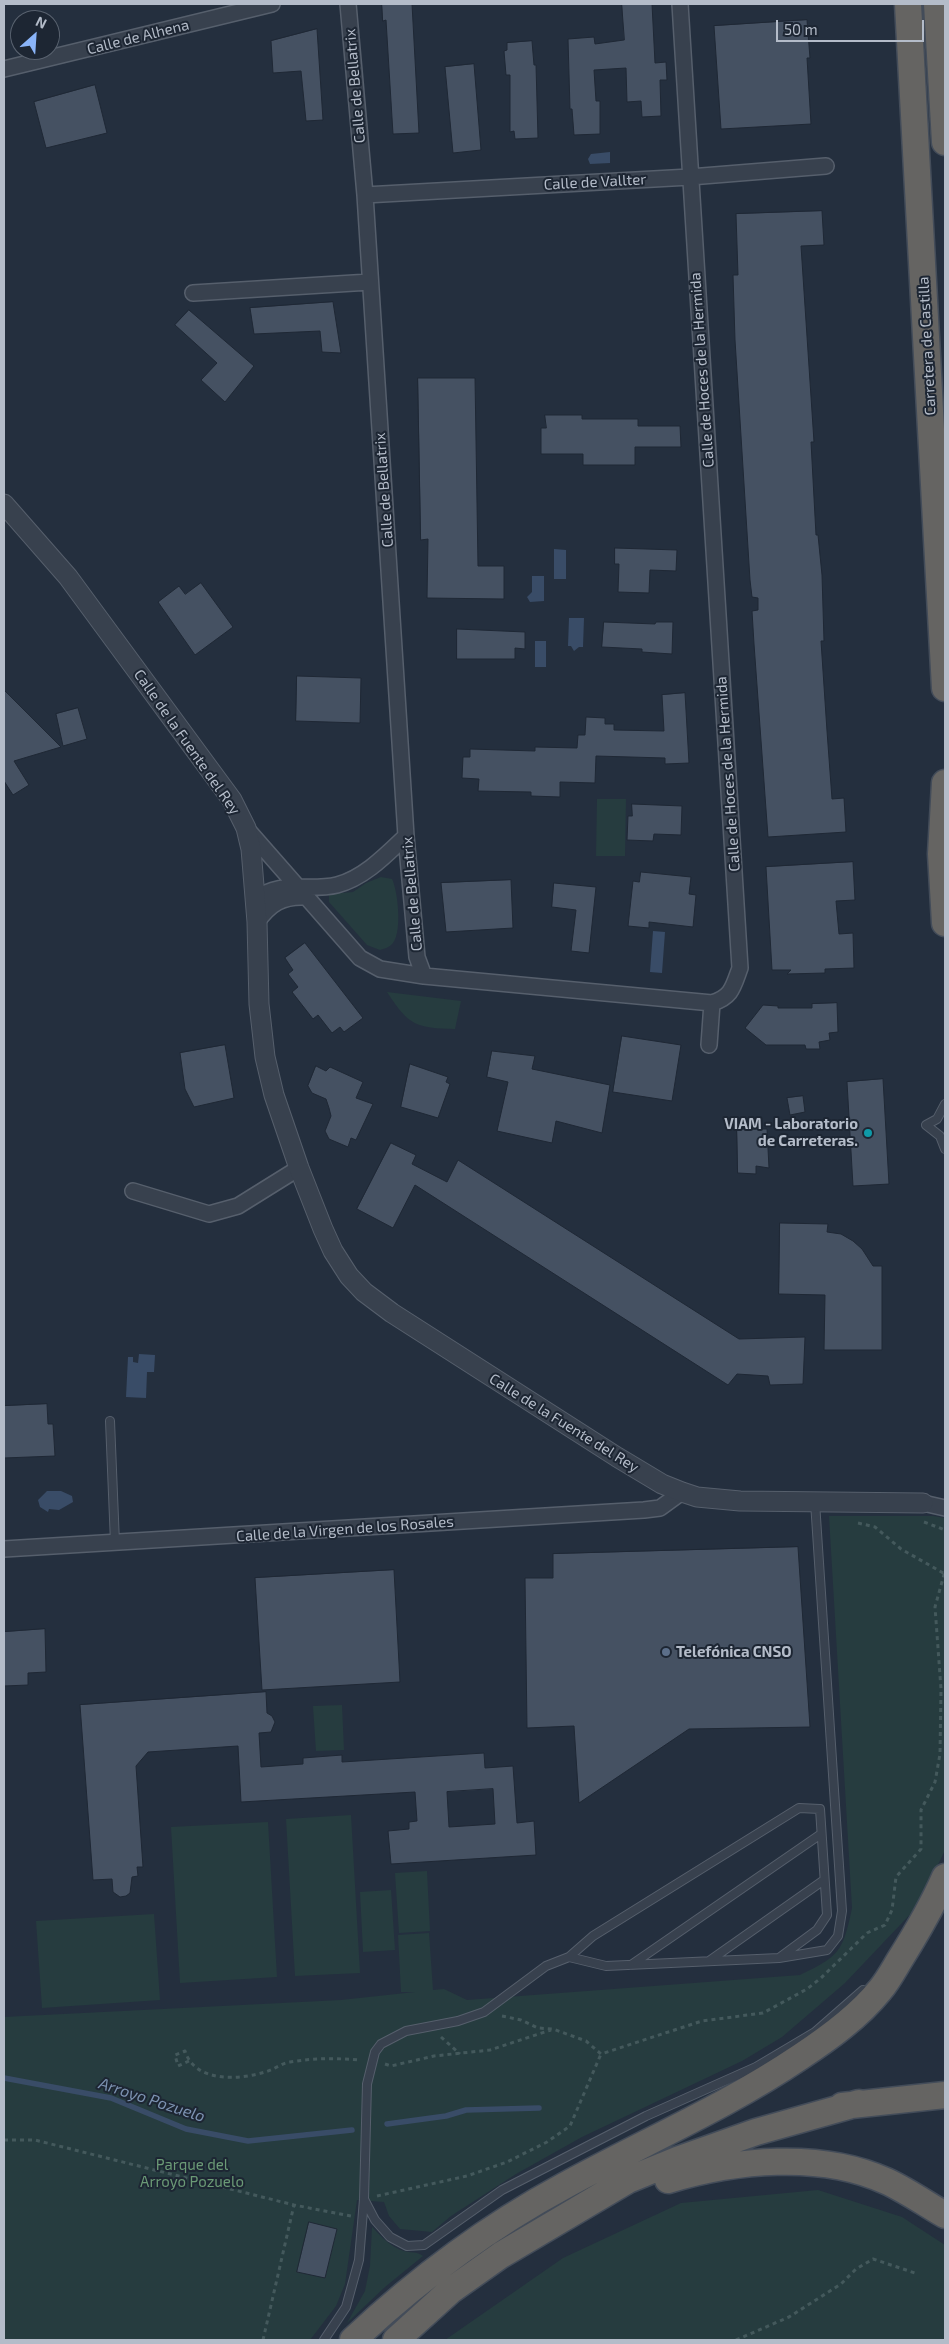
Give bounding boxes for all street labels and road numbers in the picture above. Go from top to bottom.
street label: Calle de Alhena [85,16,191,58]
street label: Calle de Bellatrix [341,28,369,144]
street label: Calle de Vallter [543,170,647,194]
street label: Calle de Hoces de la Hermida [686,272,718,468]
street label: Carretera de Castilla [914,276,940,416]
street label: Calle de Bellatrix [371,432,397,548]
street label: Calle de la Fuente del Rey [130,666,244,818]
street label: Calle de Hoces de la Hermida [712,676,744,872]
street label: Calle de Bellatrix [398,836,426,952]
street label: Calle de la Fuente del Rey [486,1370,642,1476]
street label: Calle de la Virgen de los Rosales [236,1512,454,1546]

